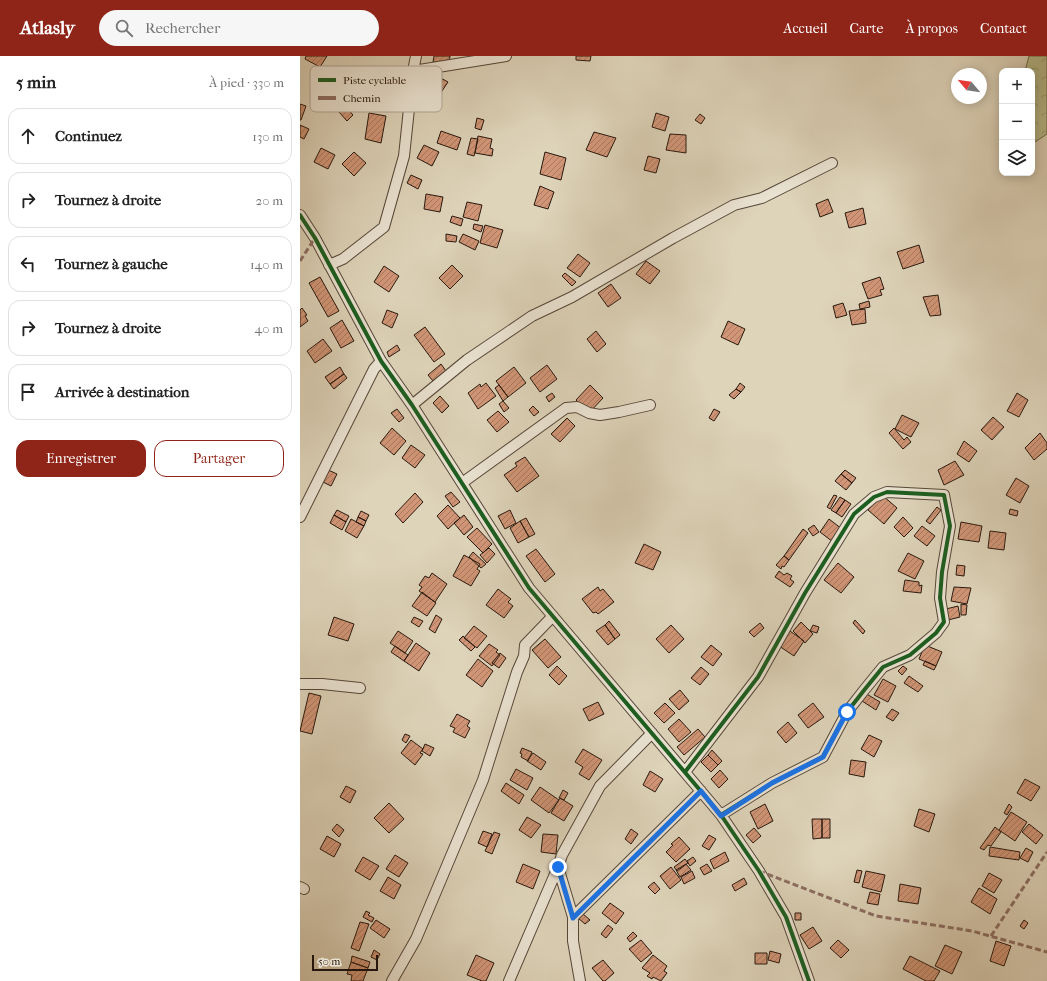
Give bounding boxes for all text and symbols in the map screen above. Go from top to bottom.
search box [99,10,379,46]
text: Atlasly [20,17,75,39]
icon: search [113,17,135,39]
text: Rechercher [145,19,220,37]
text: Accueil [783,20,828,37]
text: Carte [850,20,883,37]
text: À propos [905,20,958,37]
text: Contact [980,20,1027,37]
legend [310,66,442,112]
north arrow [951,68,987,104]
map controls [999,68,1035,176]
button: + [999,68,1035,104]
text: 5 min [16,72,56,92]
text: Piste cyclable [343,74,407,87]
text: À pied · 330 m [209,75,284,90]
text: Chemin [343,92,381,105]
button: − [999,104,1035,140]
icon: ahead [17,125,39,147]
text: Continuez [55,127,122,145]
text: 130 m [252,129,283,144]
button: layers [999,140,1035,176]
icon: right [17,189,39,211]
text: Tournez à droite [55,191,161,209]
text: 20 m [256,193,283,208]
icon: left [17,253,39,275]
text: Tournez à gauche [55,255,168,273]
text: 140 m [250,257,283,272]
icon: right [17,317,39,339]
text: Tournez à droite [55,319,161,337]
text: 40 m [255,321,283,336]
icon: arrive [17,381,39,403]
text: Arrivée à destination [55,383,190,401]
button: Enregistrer [16,440,146,477]
button: Partager [154,440,284,477]
route start [838,703,856,721]
route end [549,858,567,876]
scale bar [312,953,378,972]
text: 50 m [318,955,340,968]

